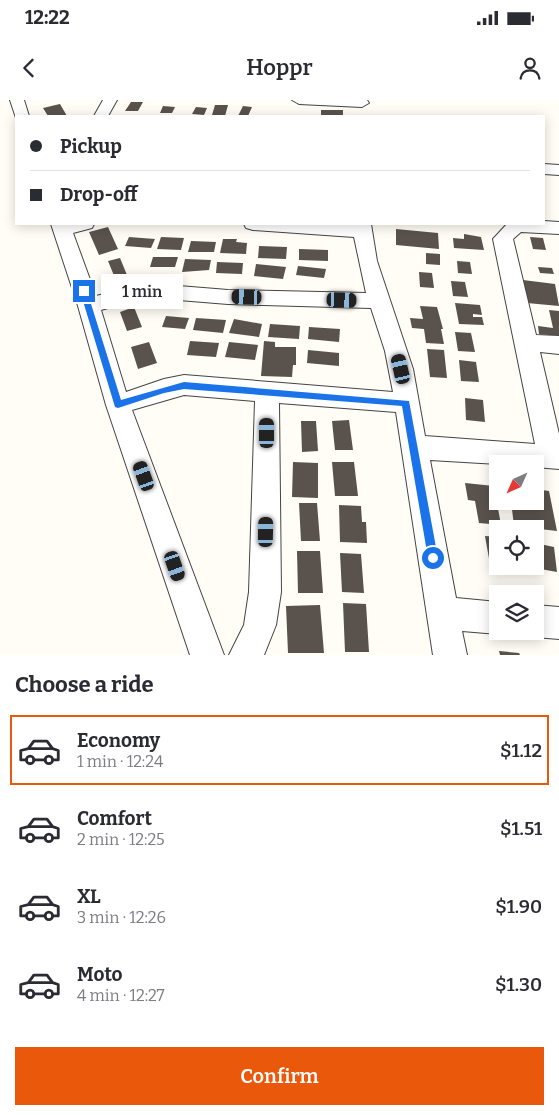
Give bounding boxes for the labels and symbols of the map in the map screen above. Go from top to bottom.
callout: 1 min [102,274,184,308]
route end [73,280,95,302]
car [231,289,262,305]
car [326,292,357,308]
car [390,353,411,385]
car [259,418,274,448]
north arrow [489,455,544,510]
car [131,459,156,493]
car [258,517,273,547]
route start [422,547,444,569]
car [163,549,186,583]

